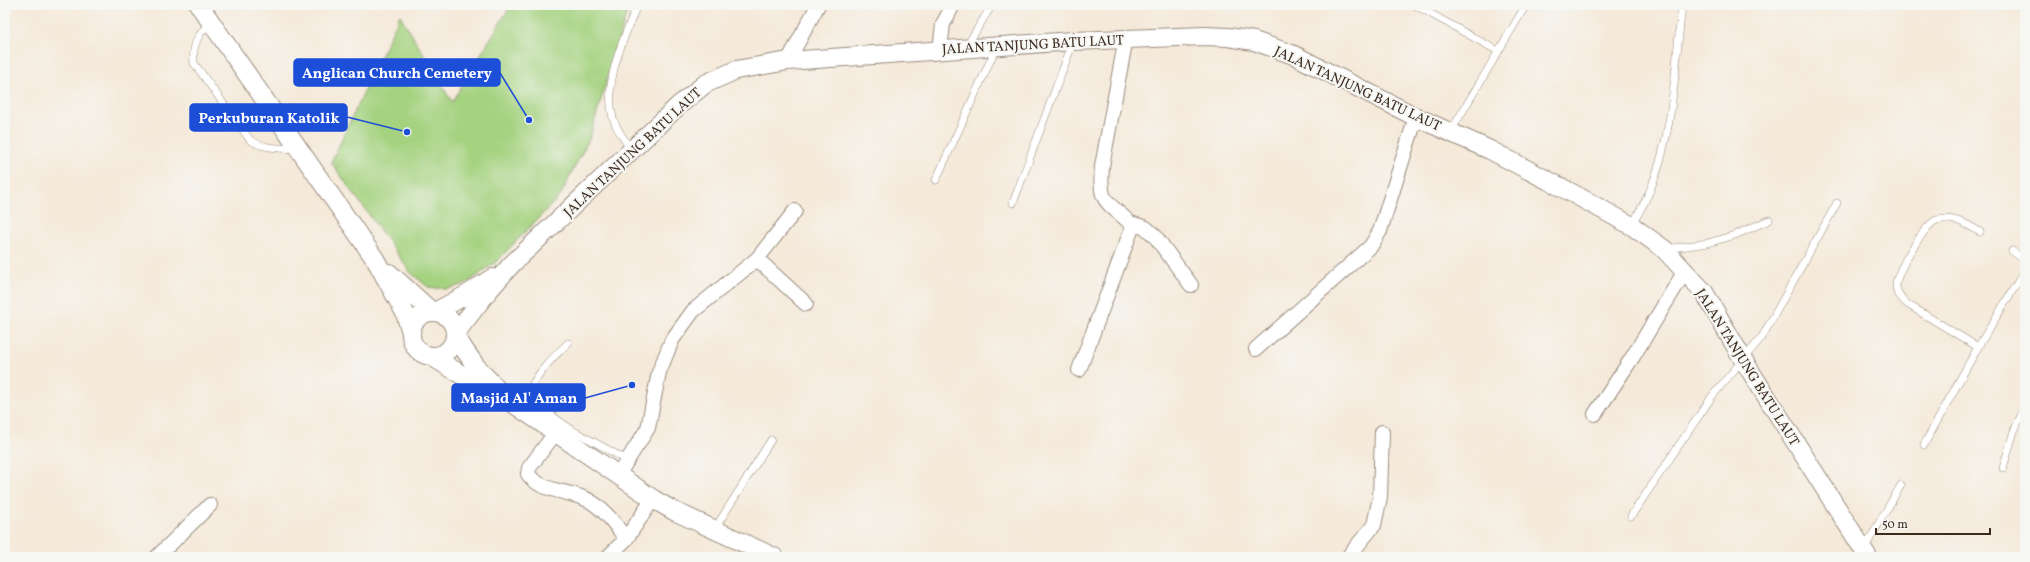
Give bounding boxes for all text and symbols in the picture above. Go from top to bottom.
street label: JALAN TANJUNG BATU LAUT [942,31,1125,60]
street label: JALAN TANJUNG BATU LAUT [1271,42,1444,136]
callout: Anglican Church Cemetery [294,59,500,86]
text: Anglican Church Cemetery [302,64,493,85]
street label: JALAN TANJUNG BATU LAUT [560,84,706,222]
callout: Perkuburan Katolik [190,104,347,131]
text: Perkuburan Katolik [198,109,340,130]
street label: JALAN TANJUNG BATU LAUT [1690,285,1803,450]
callout: Masjid Al' Aman [452,384,585,411]
text: Masjid Al' Aman [461,389,577,410]
scale bar [1876,510,1990,536]
text: 50 m [1882,517,1908,533]

